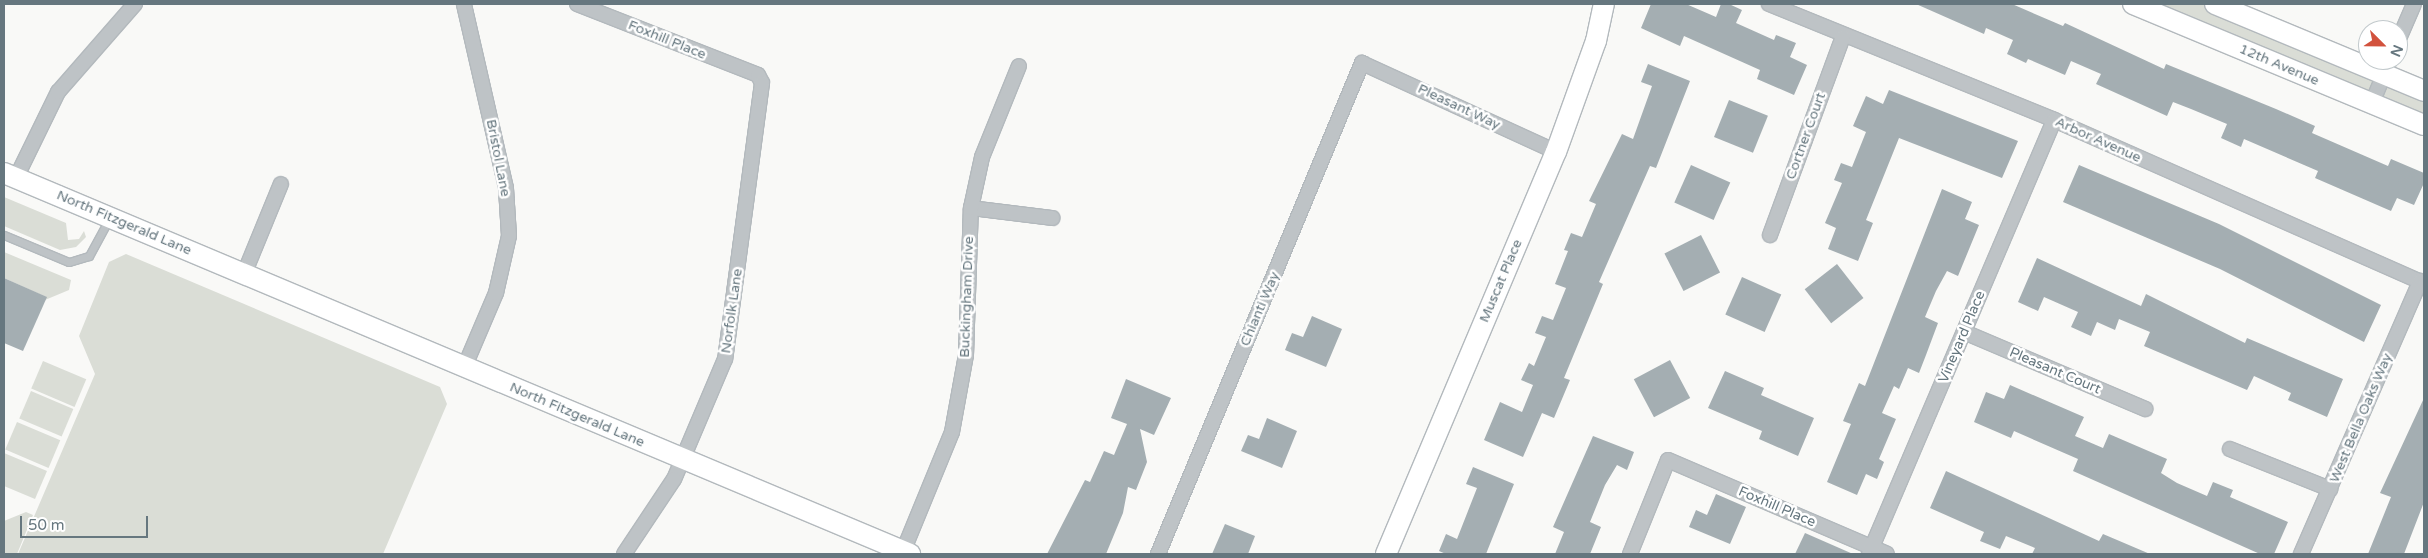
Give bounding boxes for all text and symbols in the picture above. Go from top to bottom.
street label: Foxhill Place [626,17,708,63]
north arrow [2358,20,2408,70]
street label: 12th Avenue [2237,41,2321,89]
text: N [2386,42,2406,59]
street label: Pleasant Way [1415,80,1503,134]
street label: Cortner Court [1782,90,1830,182]
street label: Arbor Avenue [2052,114,2144,166]
street label: Bristol Lane [482,118,514,198]
street label: North Fitzgerald Lane [54,187,194,259]
street label: Buckingham Drive [956,236,978,358]
street label: Muscat Place [1476,237,1526,325]
street label: Norfolk Lane [718,267,746,355]
street label: Chianti Way [1237,269,1283,349]
street label: Vineyard Place [1935,288,1989,386]
street label: Pleasant Court [2007,344,2103,398]
street label: West Bella Oaks Way [2326,351,2396,485]
street label: North Fitzgerald Lane [507,379,647,451]
street label: Foxhill Place [1736,483,1818,531]
scale bar [22,506,150,538]
text: 50 m [28,516,65,534]

